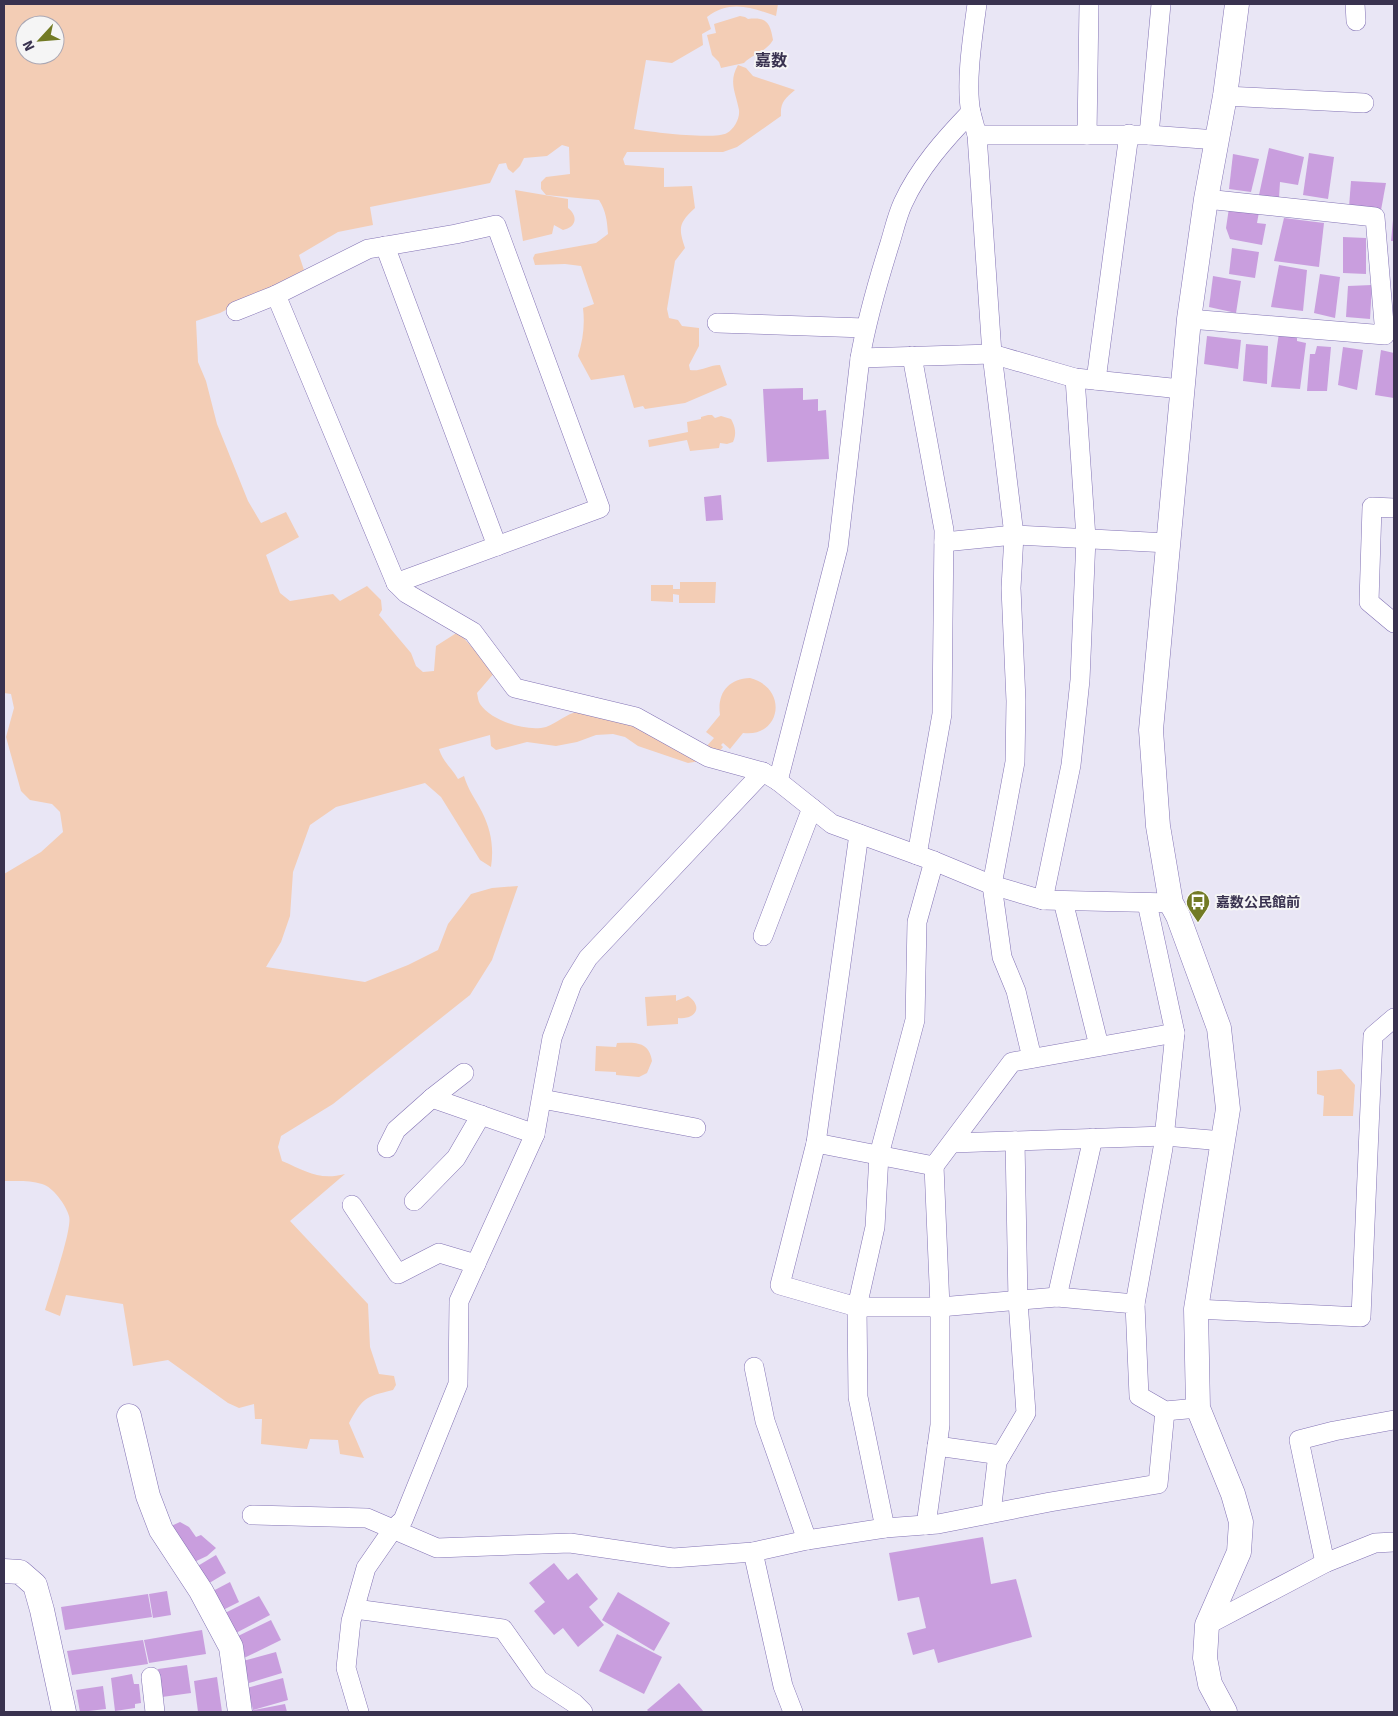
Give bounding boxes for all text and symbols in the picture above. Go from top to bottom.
north arrow [15,15,65,65]
text: N [19,37,39,54]
district label: 嘉数 [755,51,787,71]
bus stop icon: 嘉数公民館前 [1185,889,1211,923]
place label: 嘉数公民館前 [1216,894,1300,911]

